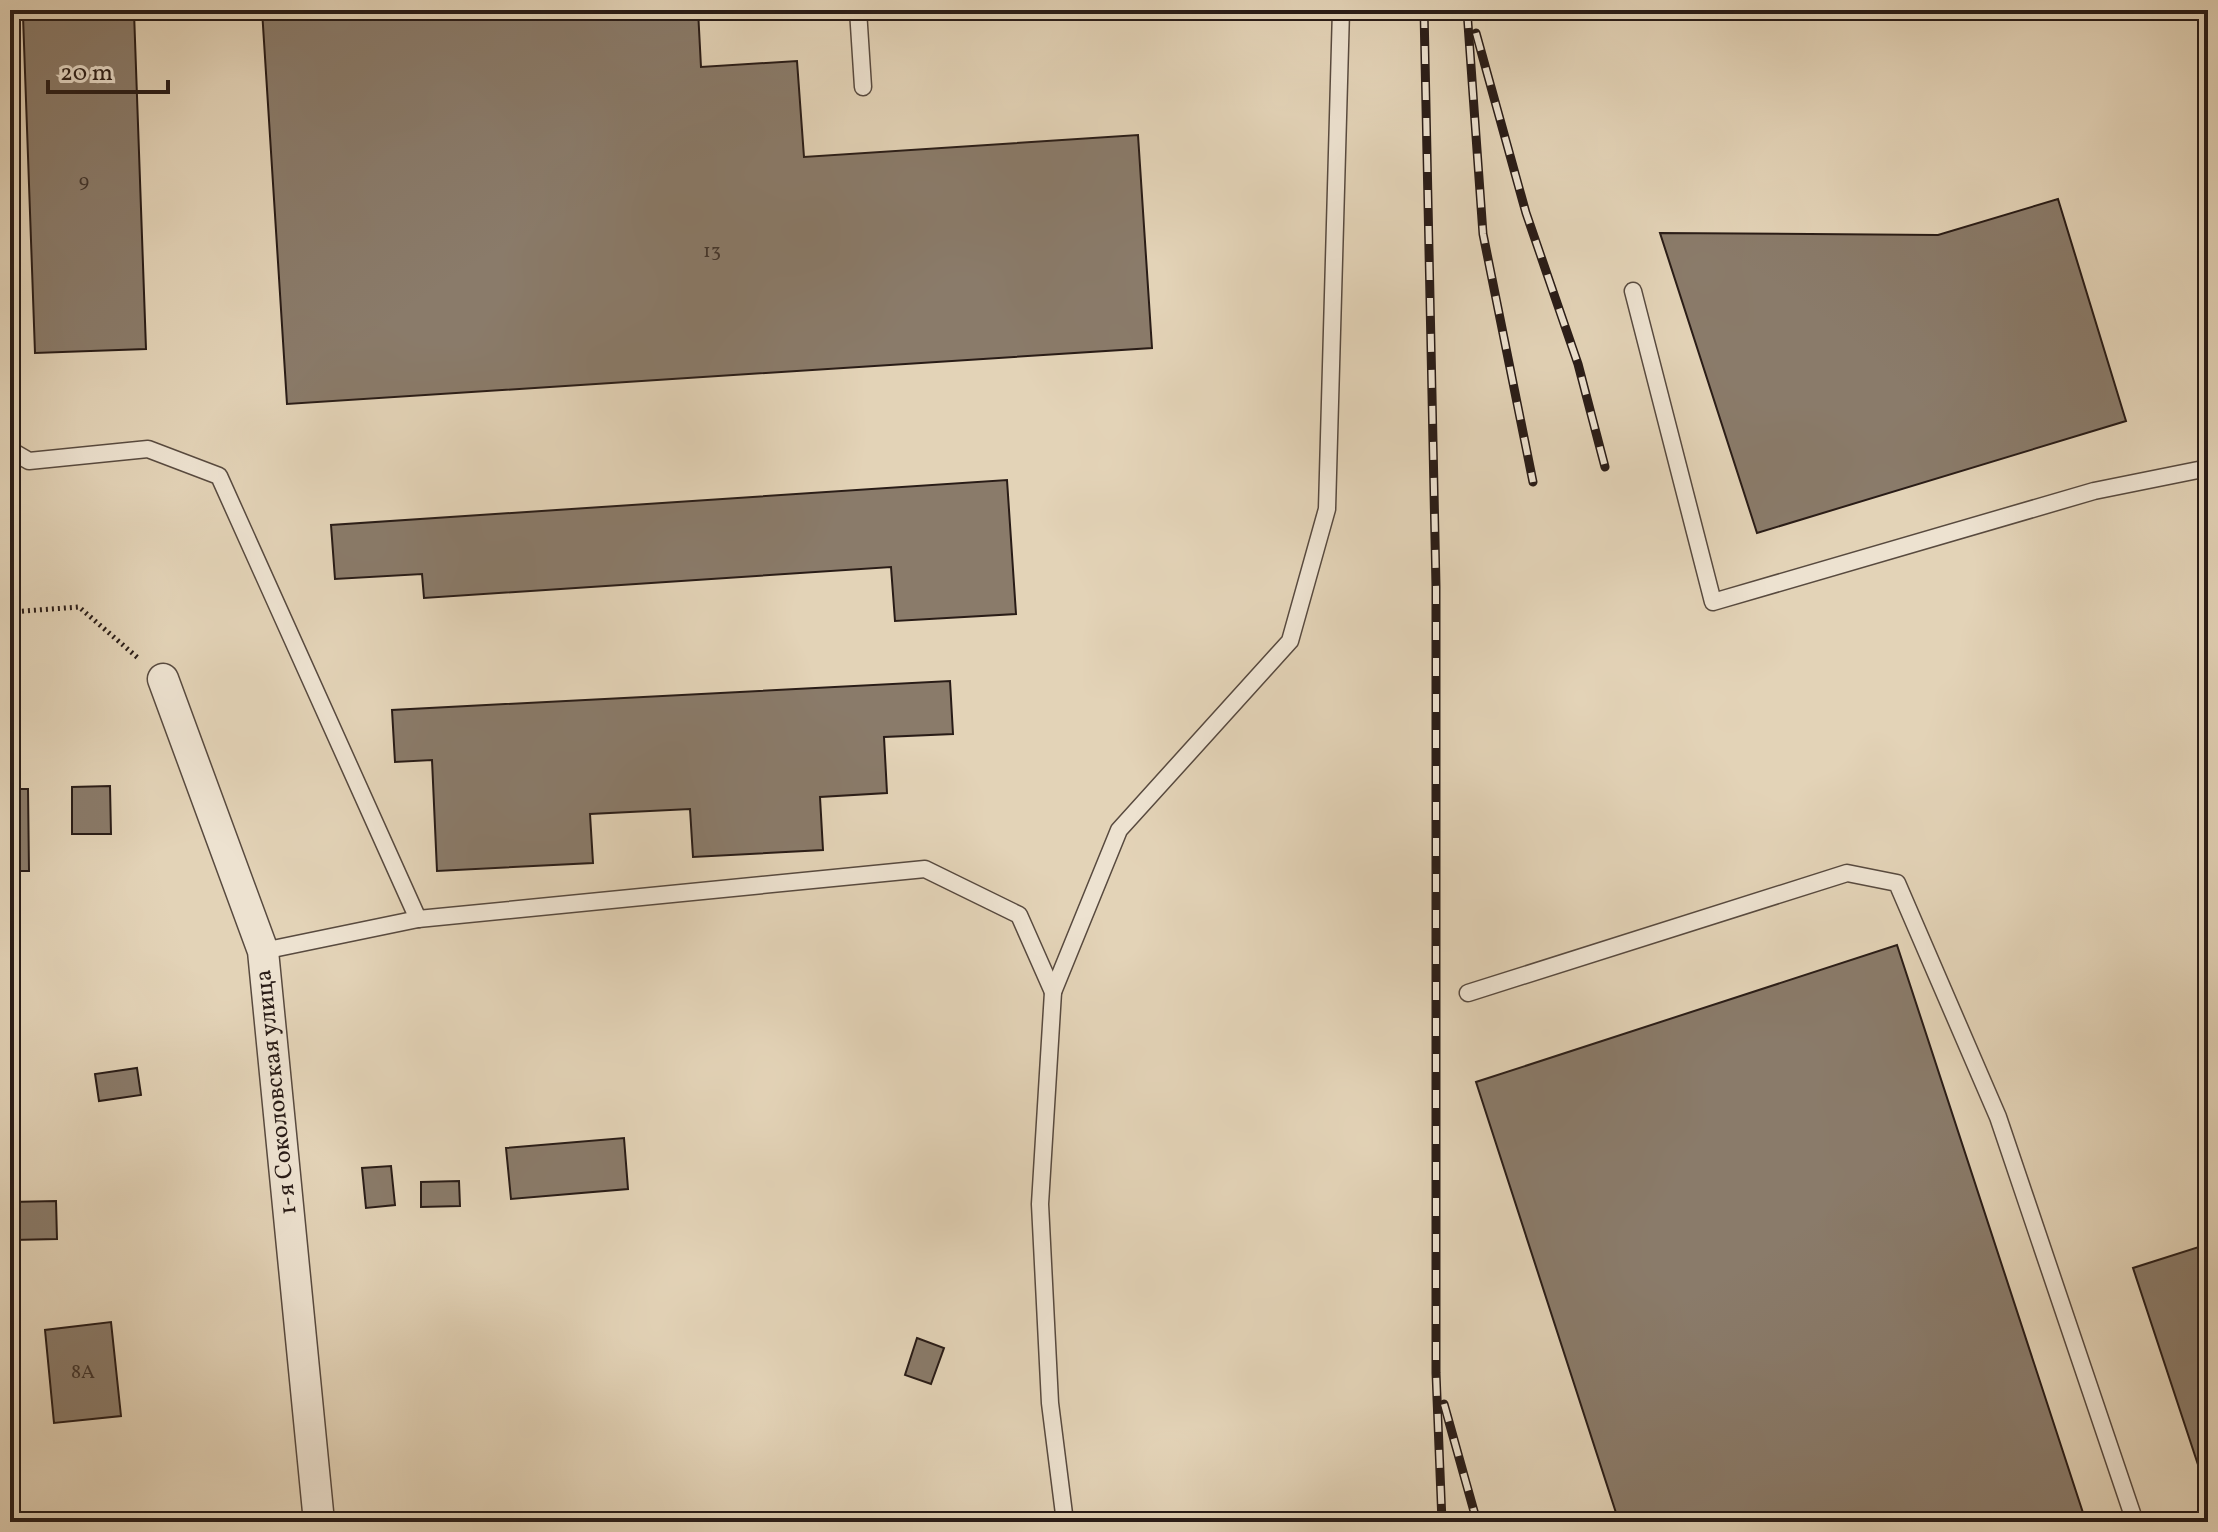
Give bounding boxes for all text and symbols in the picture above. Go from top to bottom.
scale bar [48,44,168,94]
text: 20 m [60,57,113,91]
house number: 9 [79,168,89,196]
house number: 13 [703,238,721,266]
street label: 1-я Соколовская улица [247,968,307,1216]
house number: 8А [71,1359,95,1387]

